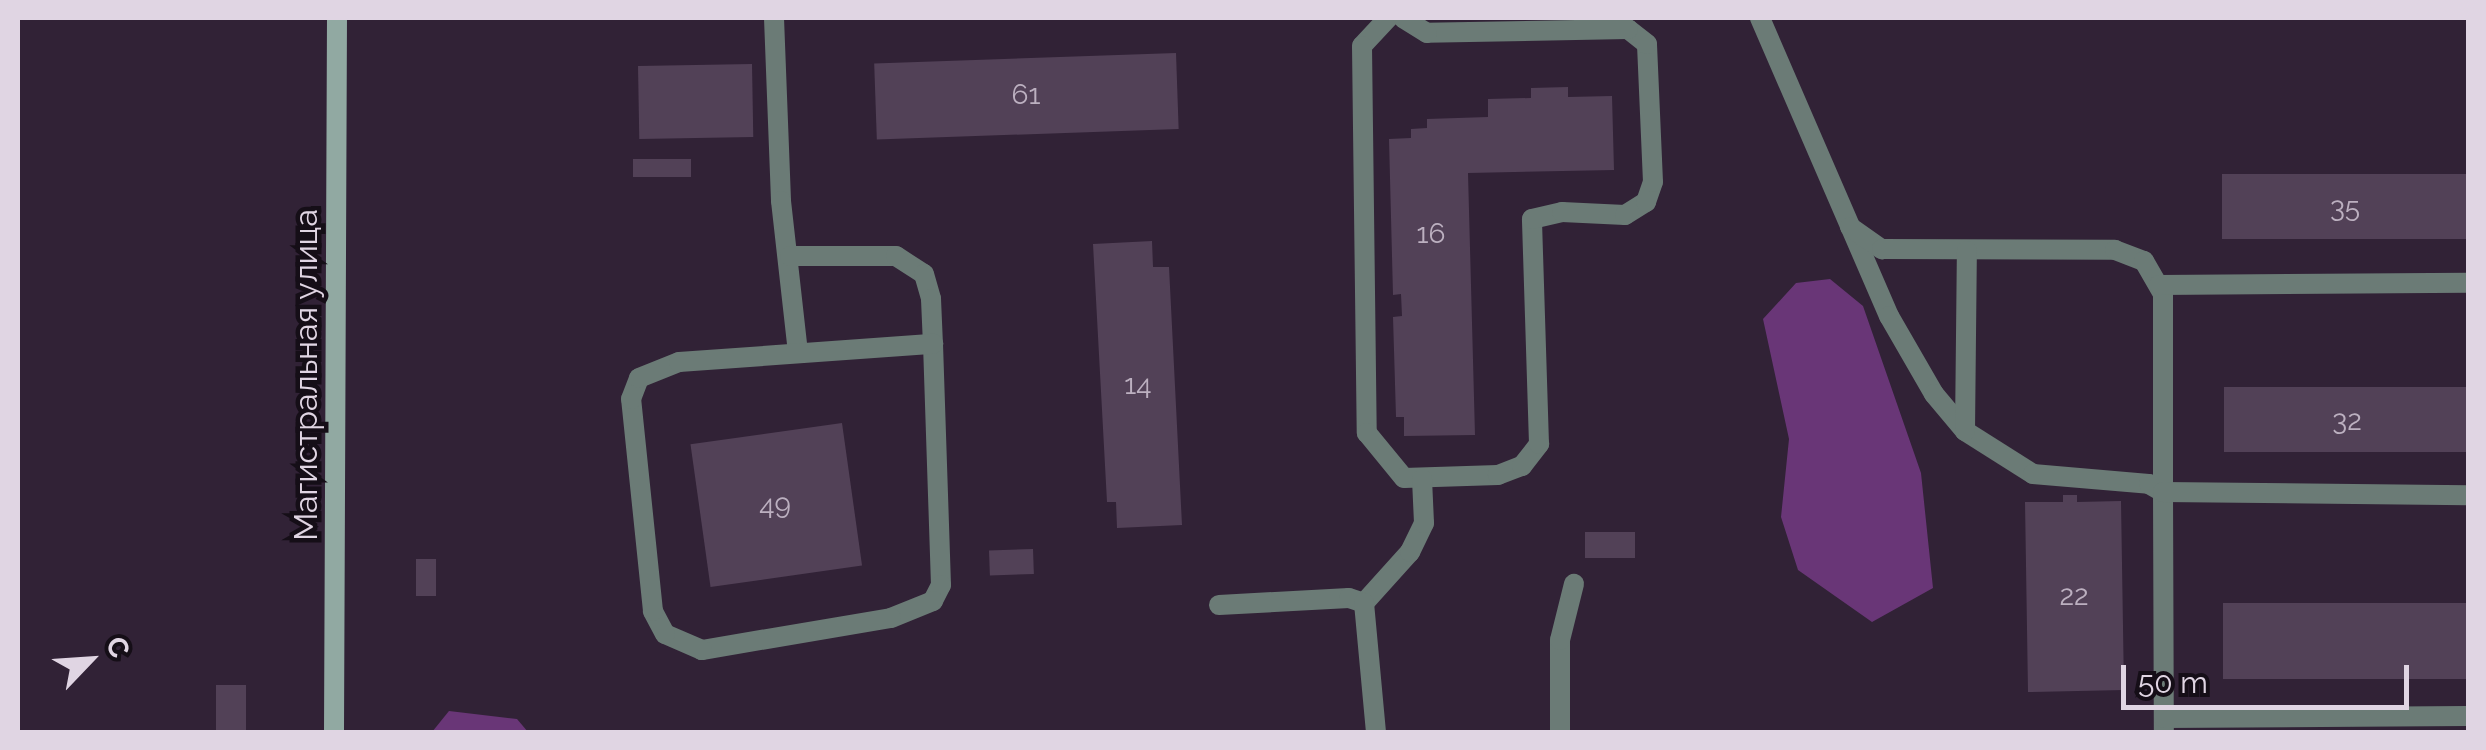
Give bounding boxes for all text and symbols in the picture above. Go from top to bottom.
house number: 61 [1012,78,1040,112]
house number: 35 [2330,191,2360,225]
street label: Магистральная улица [287,209,325,541]
house number: 16 [1417,217,1445,251]
house number: 14 [1124,368,1152,402]
house number: 32 [2332,404,2362,438]
house number: 49 [759,488,791,522]
house number: 22 [2059,579,2089,613]
north arrow [40,610,140,710]
text: С [99,631,137,663]
scale bar [2126,645,2414,707]
text: 50 m [2138,665,2208,700]

